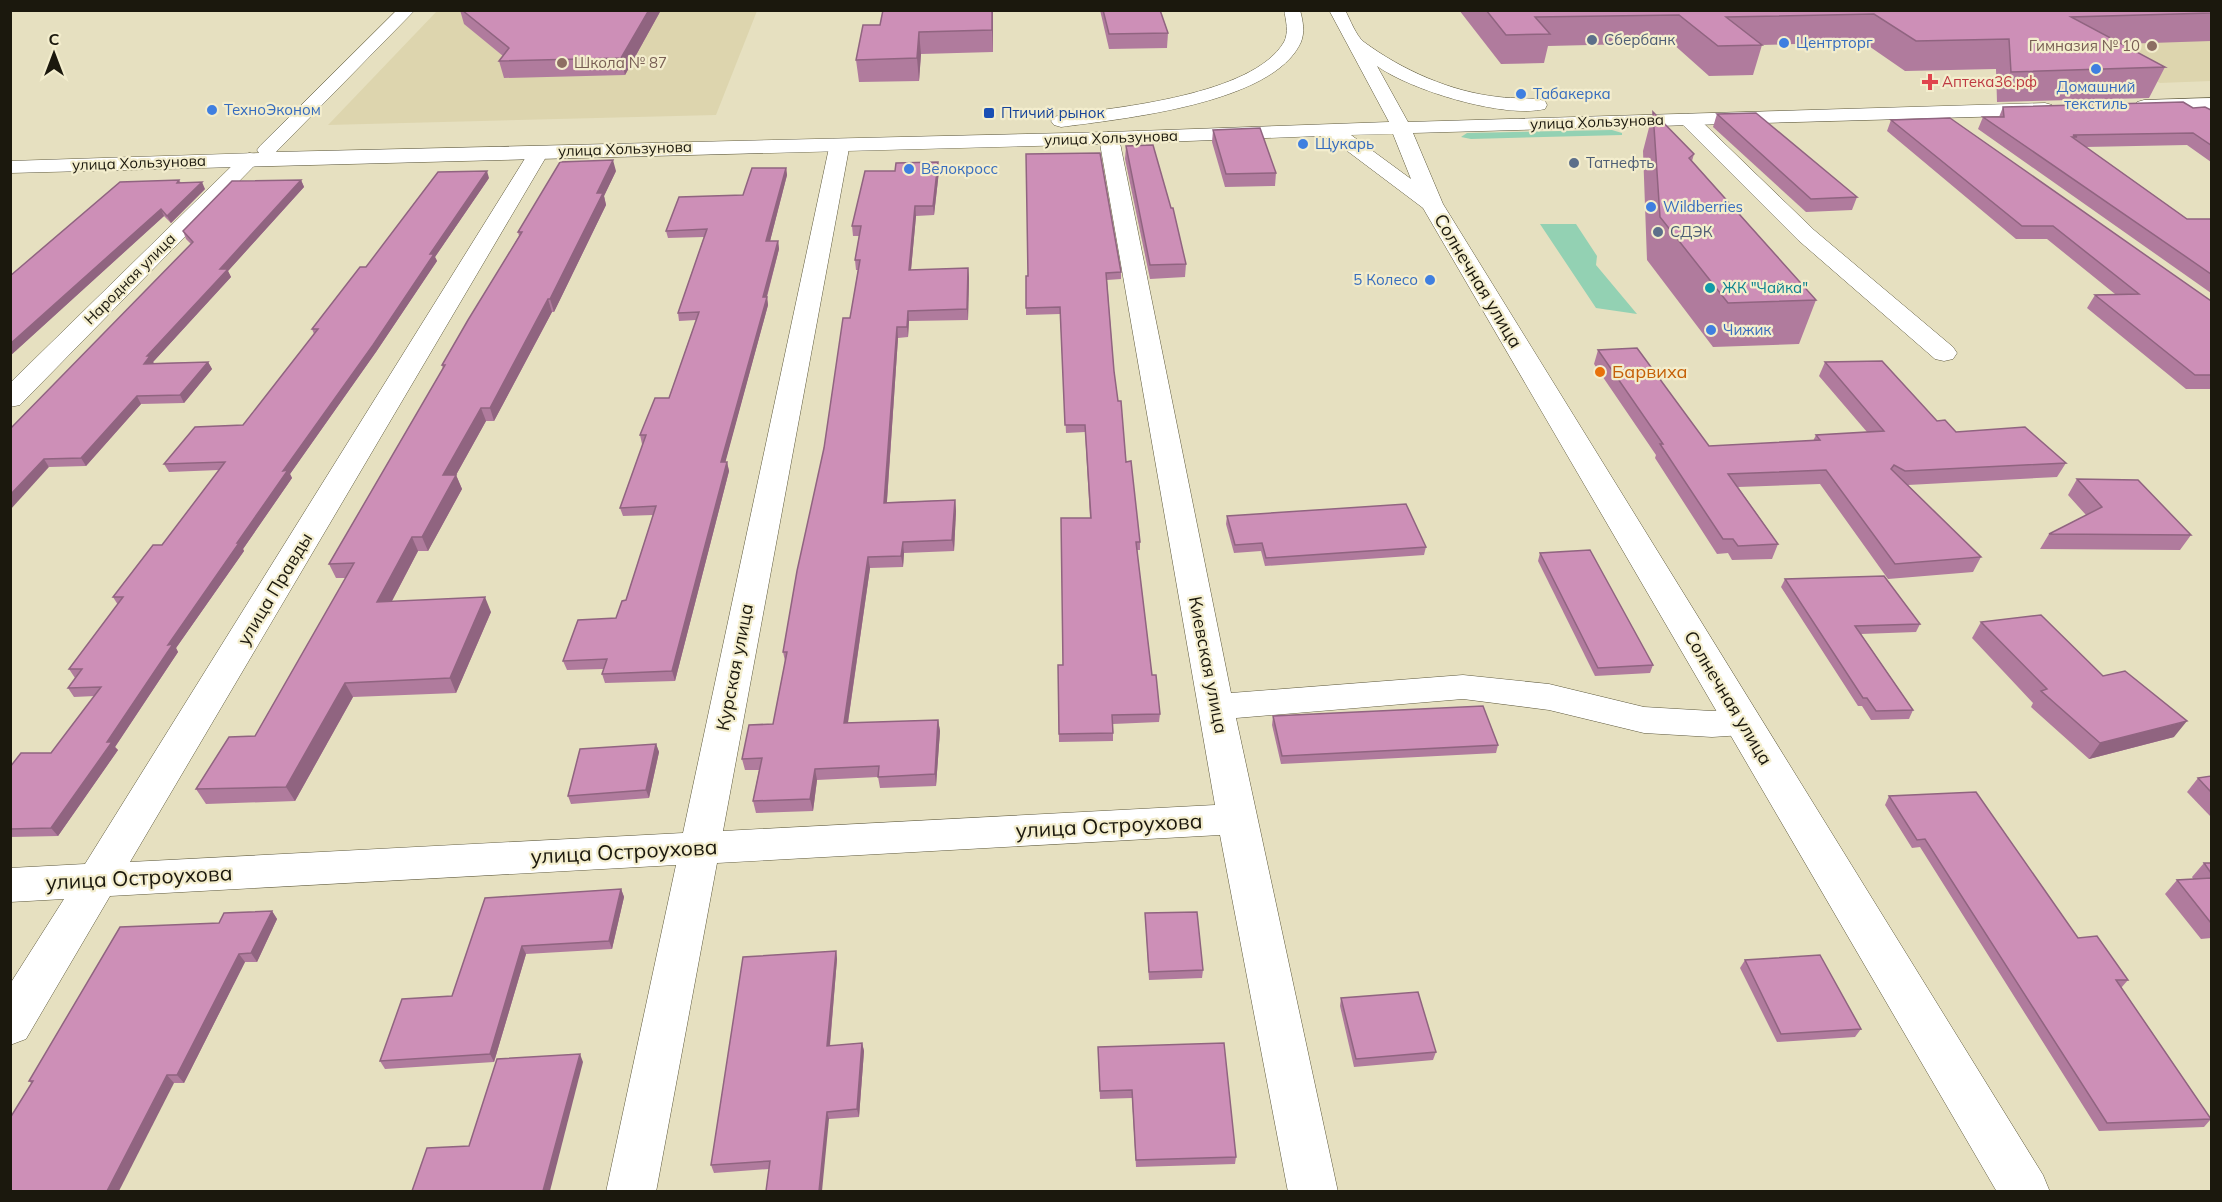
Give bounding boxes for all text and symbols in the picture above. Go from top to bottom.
north arrow [24,24,84,84]
text: С [49,29,60,49]
place label: Сбербанк [1604,30,1676,49]
marker: Сбербанк [1585,33,1599,47]
place label: Центрторг [1796,33,1873,52]
marker: Центрторг [1777,36,1791,50]
place label: Гимназия № 10 [2029,36,2140,55]
marker: Гимназия № 10 [2145,39,2159,53]
place label: Школа № 87 [574,53,667,72]
marker: Школа № 87 [555,56,569,70]
marker: Домашний текстиль [2089,62,2103,76]
place label: Аптека36.рф [1942,72,2037,91]
marker: Аптека36.рф [1923,75,1937,89]
place label: Домашний текстиль [2056,77,2136,113]
place label: Табакерка [1533,84,1611,103]
marker: Табакерка [1514,87,1528,101]
place label: ТехноЭконом [224,100,321,119]
marker: ТехноЭконом [205,103,219,117]
place label: Птичий рынок [1001,103,1105,122]
marker: Птичий рынок [982,106,996,120]
street label: улица Хользунова [1530,110,1664,133]
street label: улица Хользунова [1044,126,1178,149]
place label: Щукарь [1315,134,1374,153]
street label: улица Хользунова [558,137,692,160]
marker: Щукарь [1296,137,1310,151]
street label: улица Хользунова [72,151,206,174]
place label: Татнефть [1586,153,1654,172]
marker: Татнефть [1567,156,1581,170]
place label: Велокросс [921,159,998,178]
marker: Велокросс [902,162,916,176]
place label: Wildberries [1663,197,1743,216]
marker: Wildberries [1644,200,1658,214]
street label: Солнечная улица [1429,209,1528,352]
place label: СДЭК [1670,222,1713,241]
marker: СДЭК [1651,225,1665,239]
street label: Народная улица [80,229,179,328]
place label: 5 Колесо [1353,270,1418,289]
marker: 5 Колесо [1423,273,1437,287]
place label: ЖК "Чайка" [1722,278,1808,297]
marker: ЖК "Чайка" [1703,281,1717,295]
place label: Чижик [1723,320,1772,339]
marker: Чижик [1704,323,1718,337]
place label: Барвиха [1612,360,1688,383]
marker: Барвиха [1593,365,1607,379]
street label: улица Правды [232,528,317,649]
street label: Киевская улица [1184,594,1233,735]
street label: Курская улица [711,601,758,732]
street label: Солнечная улица [1679,626,1778,769]
street label: улица Остроухова [1015,807,1203,843]
street label: улица Остроухова [530,833,718,869]
street label: улица Остроухова [45,859,233,895]

